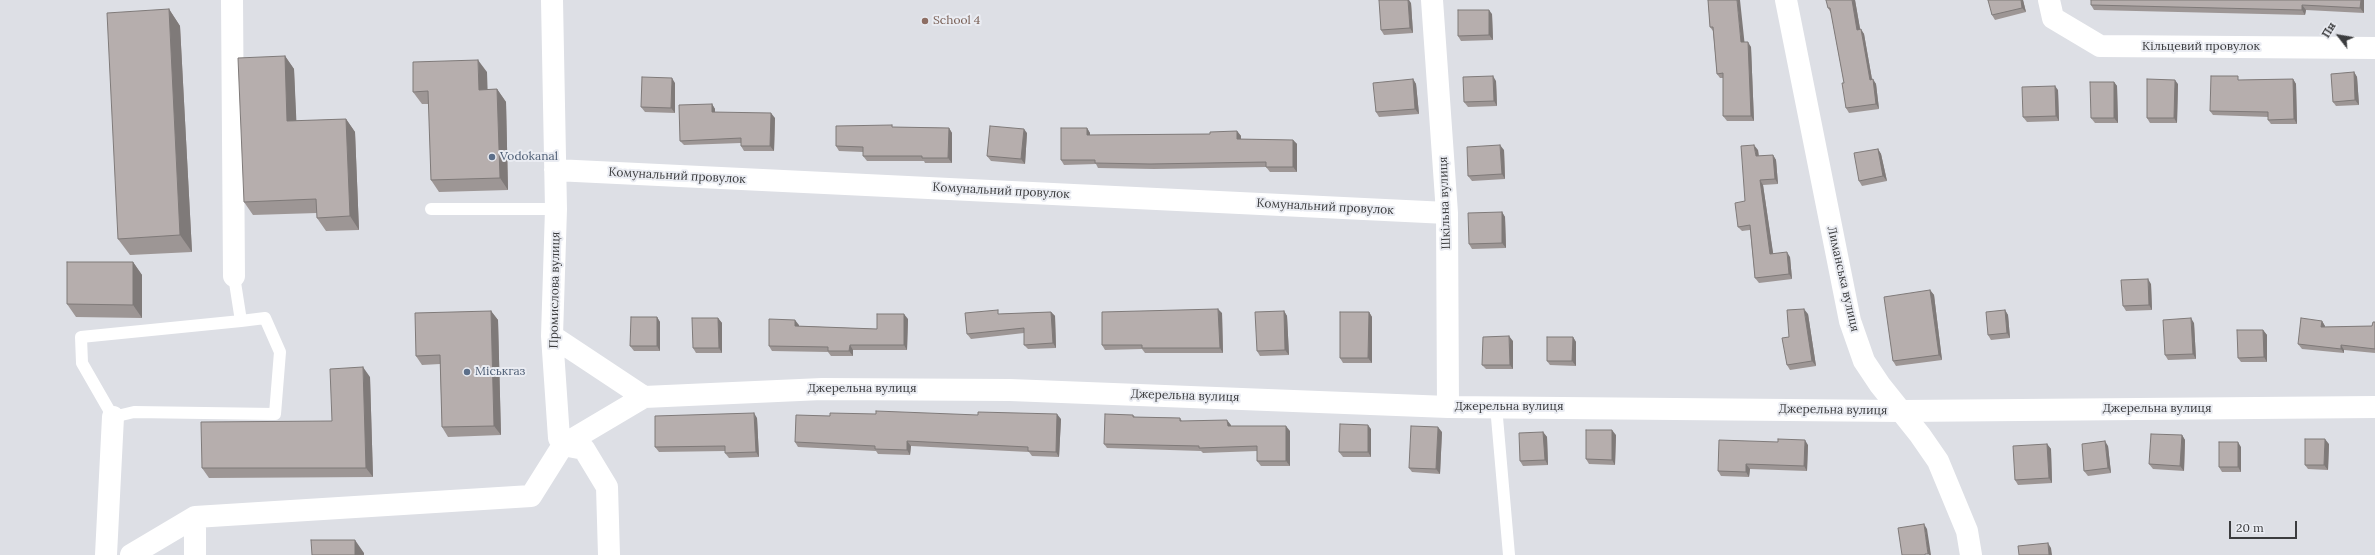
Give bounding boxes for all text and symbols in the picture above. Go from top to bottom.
place label: School 4 [933,14,980,28]
marker: School 4 [920,16,930,26]
north arrow [2319,16,2359,56]
text: Пн [2319,19,2339,40]
street label: Кільцевий провулок [2142,40,2260,54]
place label: Vodokanal [500,150,558,164]
marker: Vodokanal [487,152,497,162]
street label: Шкільна вулиця [1436,156,1454,250]
street label: Комунальний провулок [608,165,746,187]
street label: Комунальний провулок [932,180,1070,202]
street label: Комунальний провулок [1256,196,1394,218]
street label: Лиманська вулиця [1824,225,1862,333]
street label: Промислова вулиця [547,231,563,349]
place label: Міськгаз [475,365,525,379]
marker: Міськгаз [462,367,472,377]
street label: Джерельна вулиця [808,382,916,396]
street label: Джерельна вулиця [1130,387,1240,405]
street label: Джерельна вулиця [1455,400,1563,414]
street label: Джерельна вулиця [1778,402,1888,418]
street label: Джерельна вулиця [2103,402,2211,416]
scale bar [2231,513,2299,539]
text: 20 m [2236,520,2264,535]

